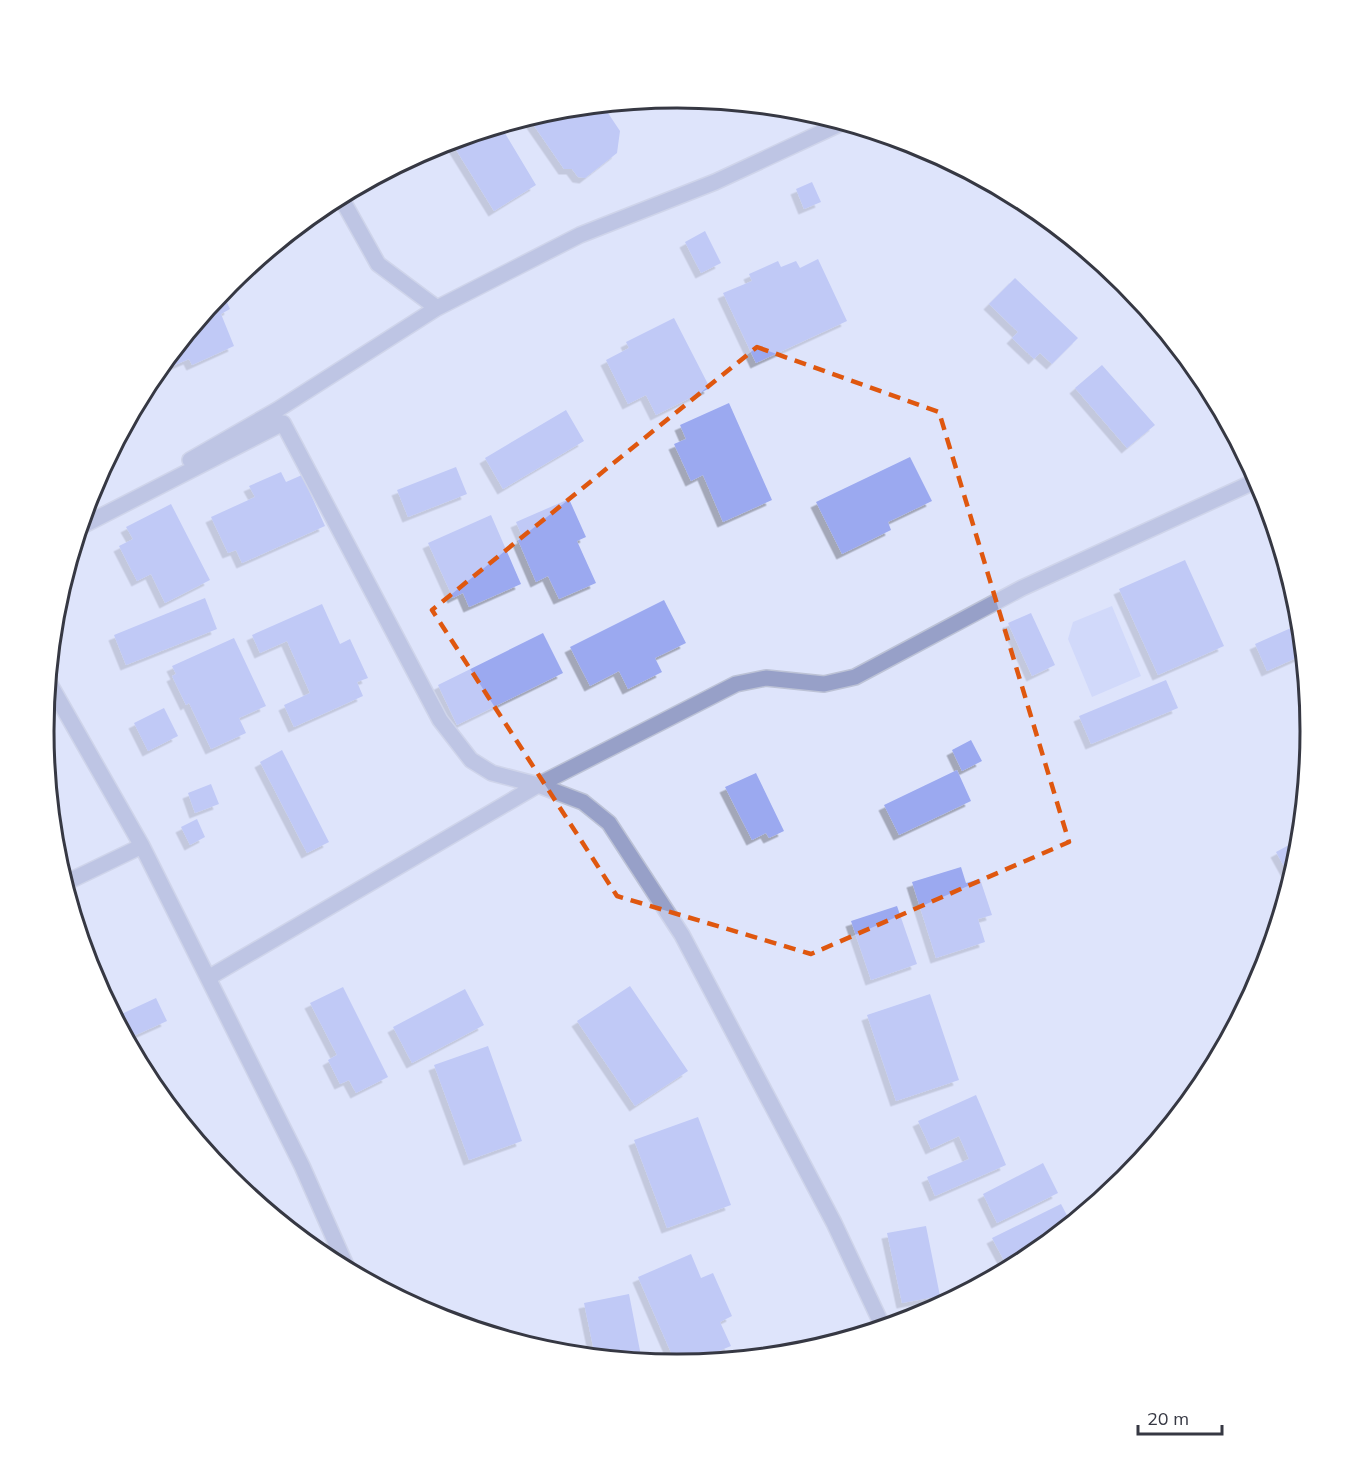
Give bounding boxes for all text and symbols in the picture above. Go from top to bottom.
scale bar [1138,1398,1222,1436]
text: 20 m [1147,1407,1189,1430]

